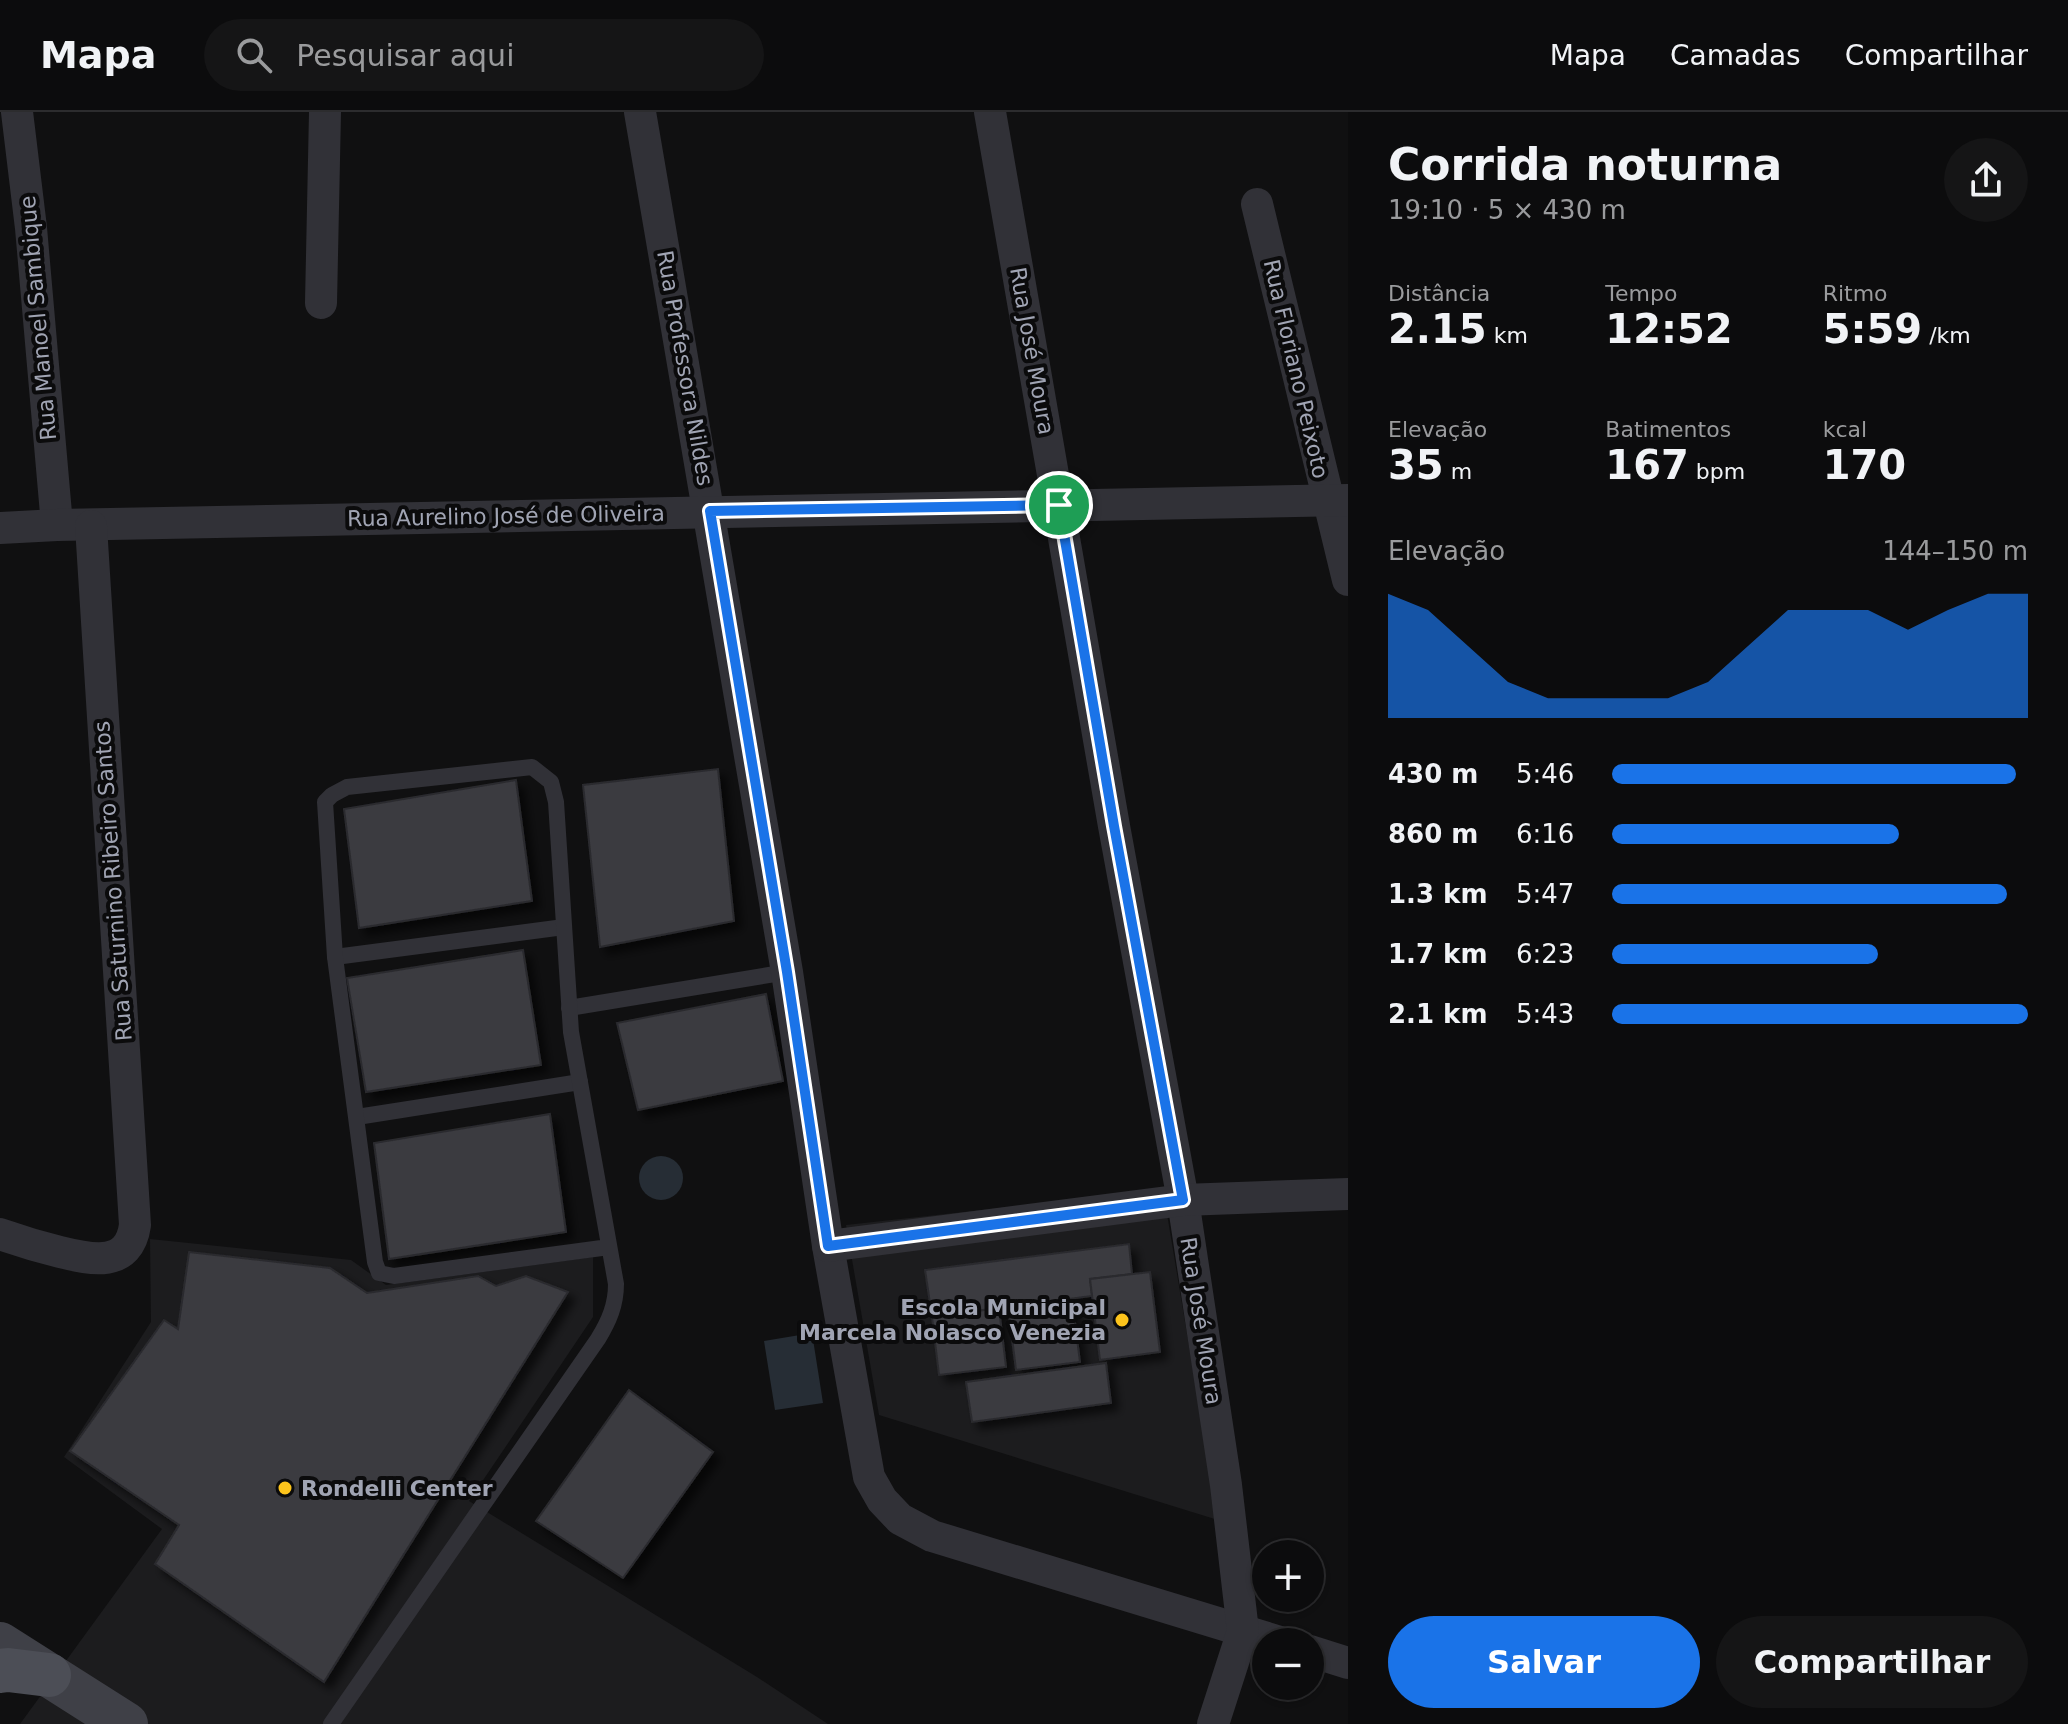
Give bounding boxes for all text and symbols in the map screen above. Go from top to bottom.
search box [204,19,764,91]
text: Mapa [40,33,156,77]
icon: search [232,33,276,77]
text: Pesquisar aqui [296,38,514,73]
text: Mapa [1550,39,1626,72]
text: Camadas [1670,39,1801,72]
text: Compartilhar [1845,39,2028,72]
button: share [1944,138,2028,222]
text: Corrida noturna [1388,139,1782,190]
street label: Rua Manoel Sambique [15,195,61,441]
text: 19:10 · 5 × 430 m [1388,195,1626,225]
street label: Rua Professora Nildes [652,248,718,488]
street label: Rua Floriano Peixoto [1259,257,1333,481]
street label: Rua José Moura [1005,265,1059,437]
text: Distância [1388,281,1490,306]
text: Tempo [1605,281,1677,306]
text: Ritmo [1823,281,1888,306]
text: 2.15 [1388,306,1487,352]
text: 12:52 [1605,306,1733,352]
text: 5:59 [1823,306,1922,352]
text: km [1487,323,1528,348]
text: /km [1922,323,1971,348]
text: Elevação [1388,417,1487,442]
text: Batimentos [1605,417,1731,442]
text: kcal [1823,417,1867,442]
text: 35 [1388,442,1444,488]
text: 167 [1605,442,1689,488]
text: 170 [1823,442,1906,488]
text: m [1444,459,1472,484]
text: bpm [1689,459,1745,484]
pin [1025,471,1093,539]
icon: arrive [1037,483,1081,527]
street label: Rua Aurelino José de Oliveira [347,501,665,531]
text: Elevação [1388,536,1505,566]
text: 144–150 m [1882,536,2028,566]
street label: Rua Saturnino Ribeiro Santos [89,720,137,1042]
text: 430 m [1388,759,1478,789]
text: 5:46 [1516,759,1574,789]
text: 860 m [1388,819,1478,849]
text: 6:16 [1516,819,1574,849]
text: 1.3 km [1388,879,1488,909]
text: 5:47 [1516,879,1574,909]
text: 1.7 km [1388,939,1488,969]
text: 6:23 [1516,939,1574,969]
text: 2.1 km [1388,999,1488,1029]
text: 5:43 [1516,999,1574,1029]
street label: Rua José Moura [1175,1235,1227,1407]
place label: Escola Municipal Marcela Nolasco Venezia [799,1295,1106,1345]
marker: Escola Municipal Marcela Nolasco Venezia [1113,1311,1131,1329]
place label: Rondelli Center [301,1476,493,1501]
marker: Rondelli Center [276,1479,294,1497]
map controls [1252,1540,1324,1700]
button: + [1252,1540,1324,1612]
button: Salvar [1388,1616,1700,1708]
button: Compartilhar [1716,1616,2028,1708]
button: − [1252,1628,1324,1700]

